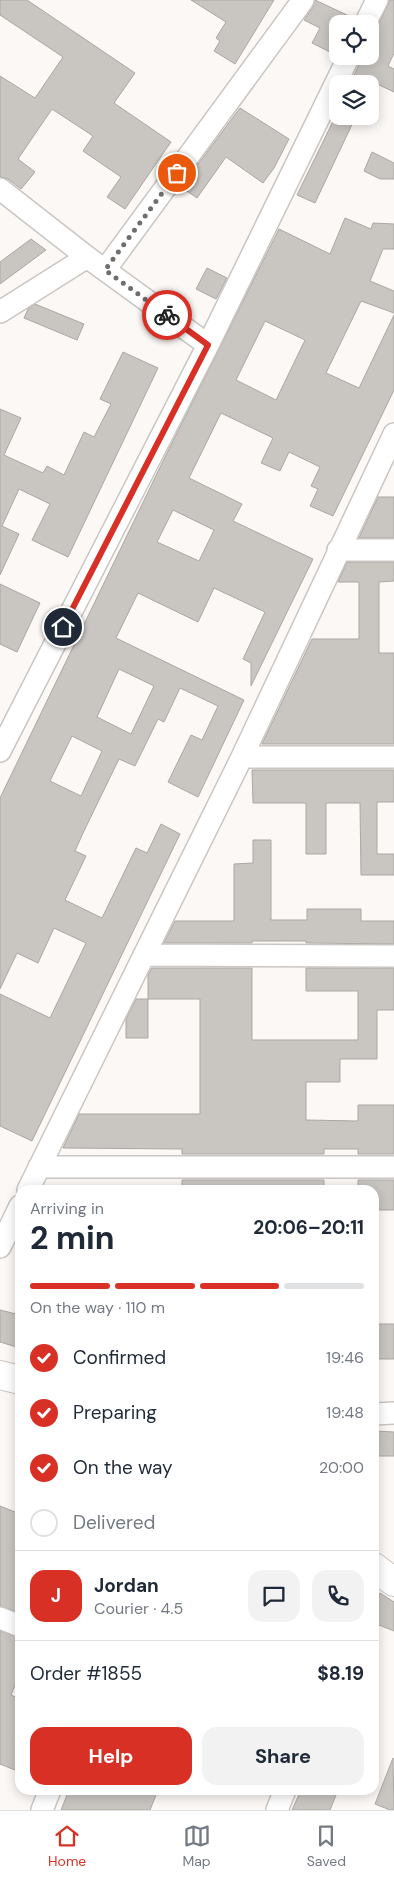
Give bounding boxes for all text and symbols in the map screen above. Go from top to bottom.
map controls [329,15,379,125]
button: locate [329,15,379,65]
button: layers [329,75,379,125]
pin [156,152,198,194]
icon: bag [163,159,191,187]
courier [142,290,192,340]
icon: bike [153,301,181,329]
pin [42,606,84,648]
icon: home [49,613,77,641]
text: Arriving in [30,1198,104,1219]
text: 20:06–20:11 [253,1215,364,1240]
text: 2 min [30,1217,115,1259]
text: On the way · 110 m [30,1297,165,1318]
icon: check [30,1344,58,1372]
text: Confirmed [73,1345,166,1370]
text: 19:46 [326,1347,364,1368]
icon: check [30,1399,58,1427]
text: Preparing [73,1400,157,1425]
text: 19:48 [326,1402,364,1423]
icon: check [30,1454,58,1482]
text: On the way [73,1455,173,1480]
text: 20:00 [319,1457,364,1478]
text: Delivered [73,1510,155,1535]
button: chat [248,1570,300,1622]
button: phone [312,1570,364,1622]
text: Jordan [94,1573,159,1598]
text: J [51,1583,61,1608]
text: Courier · 4.5 [94,1598,183,1619]
text: Order #1855 [30,1661,142,1686]
text: $8.19 [317,1661,364,1686]
button: Help [30,1727,192,1785]
button: Share [202,1727,364,1785]
tab: Home [48,1822,86,1870]
tab: Map [182,1822,211,1870]
tab: Saved [307,1822,346,1870]

